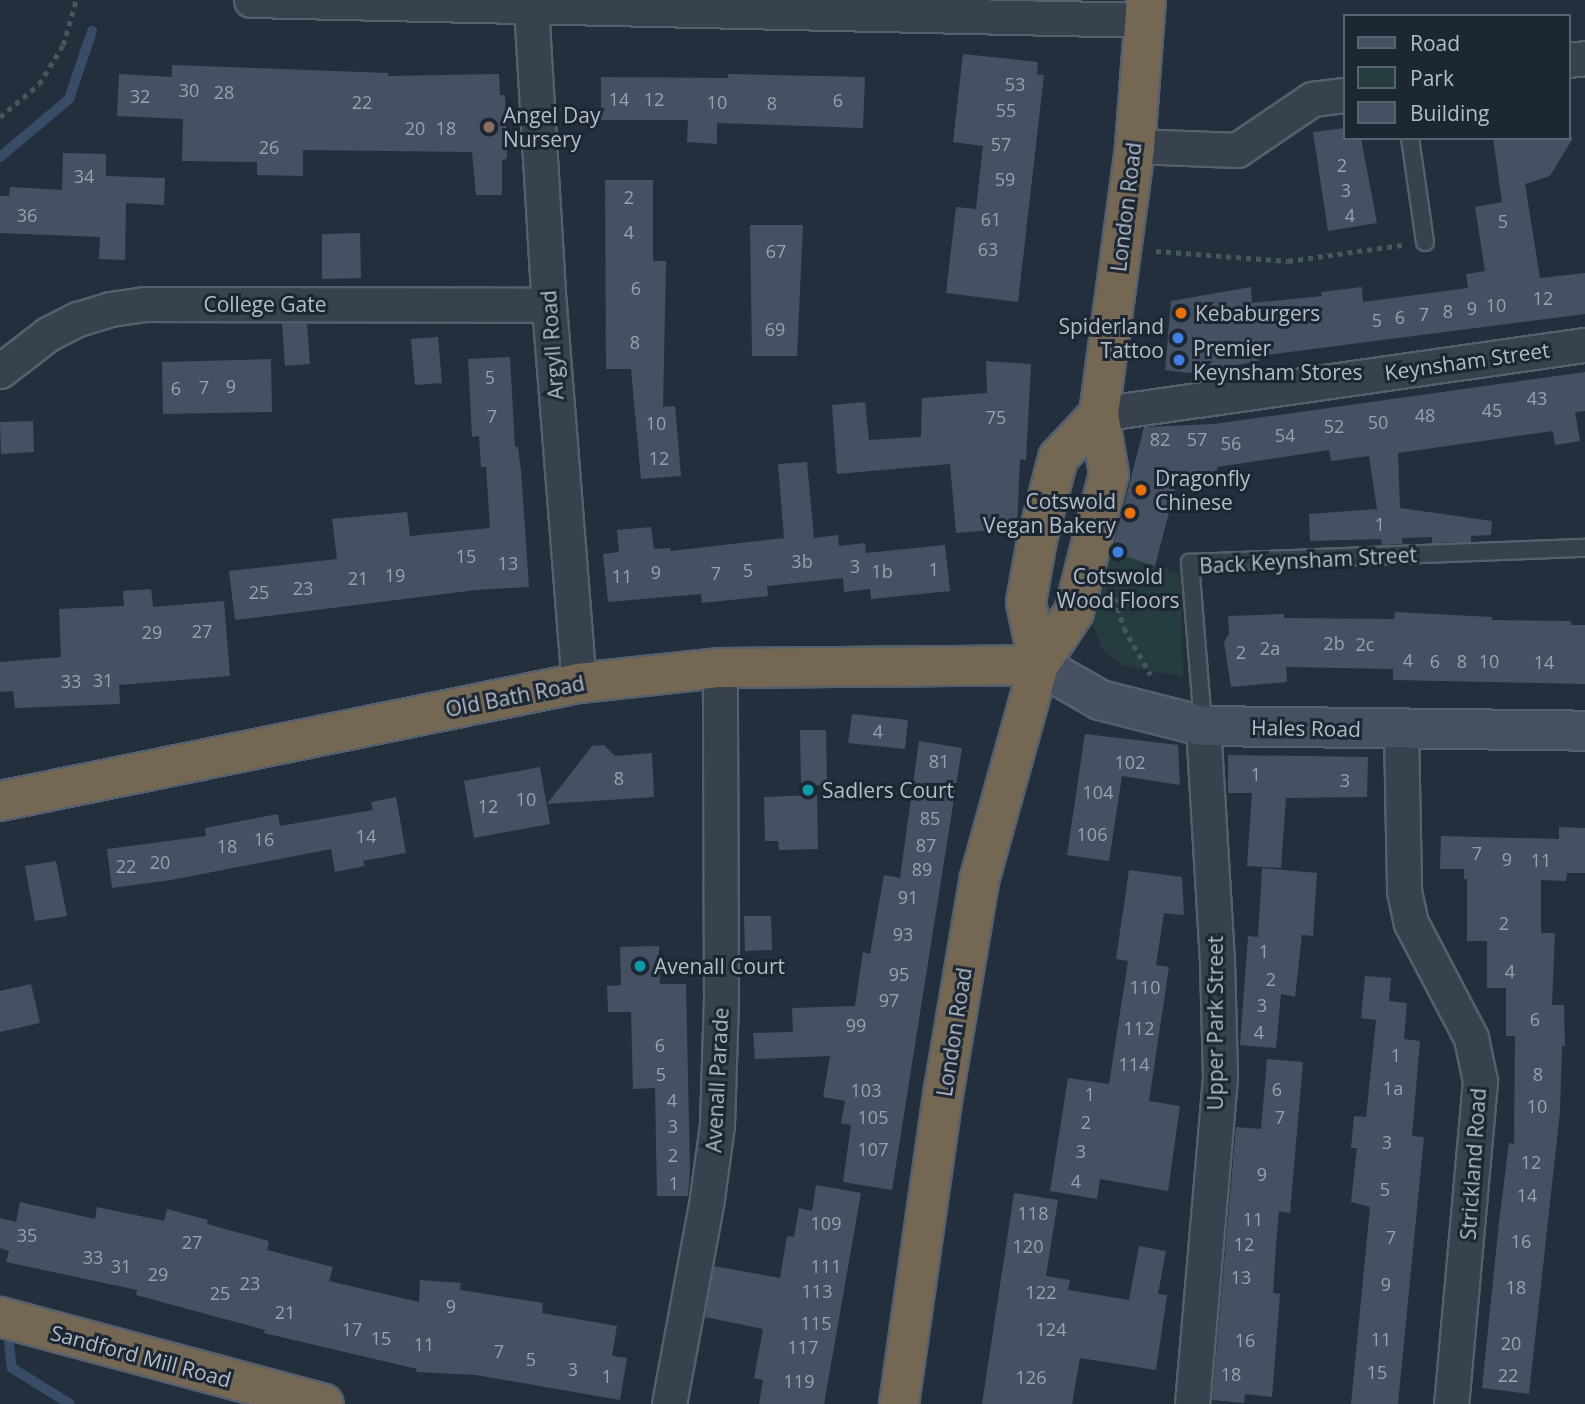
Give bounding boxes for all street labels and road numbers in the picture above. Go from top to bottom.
street label: London Road [1106,141,1146,273]
street label: Argyll Road [536,289,568,401]
street label: College Gate [203,291,327,317]
street label: Keynsham Street [1383,337,1551,385]
street label: Back Keynsham Street [1199,542,1417,578]
street label: Old Bath Road [443,670,587,722]
street label: Hales Road [1251,714,1361,742]
street label: Upper Park Street [1202,936,1228,1110]
street label: London Road [931,966,977,1098]
street label: Avenall Parade [701,1007,733,1153]
street label: Strickland Road [1455,1087,1491,1241]
street label: Sandford Mill Road [48,1320,234,1392]

